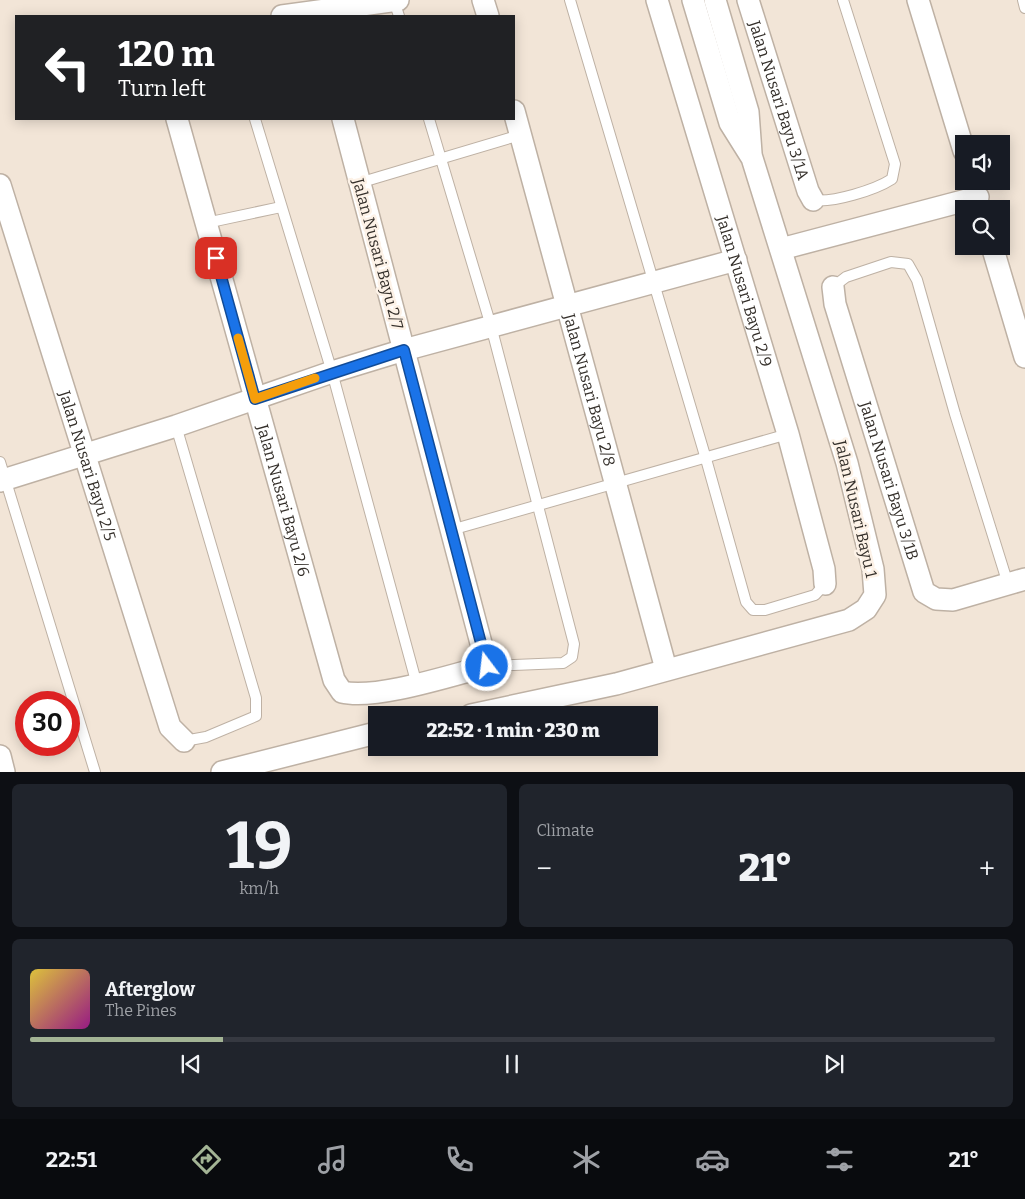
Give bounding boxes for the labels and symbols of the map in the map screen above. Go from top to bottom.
street label: Jalan Nusari Bayu 3/1A [745,17,814,183]
street label: Jalan Nusari Bayu 2/7 [348,175,407,332]
street label: Jalan Nusari Bayu 2/9 [713,212,777,369]
pin [195,237,237,279]
street label: Jalan Nusari Bayu 2/8 [560,310,620,468]
street label: Jalan Nusari Bayu 2/5 [55,387,120,543]
street label: Jalan Nusari Bayu 3/1B [856,398,923,562]
street label: Jalan Nusari Bayu 2/6 [253,421,314,579]
street label: Jalan Nusari Bayu 1 [831,438,881,580]
position arrow [460,639,512,691]
speed limit sign: 30 [15,691,80,756]

